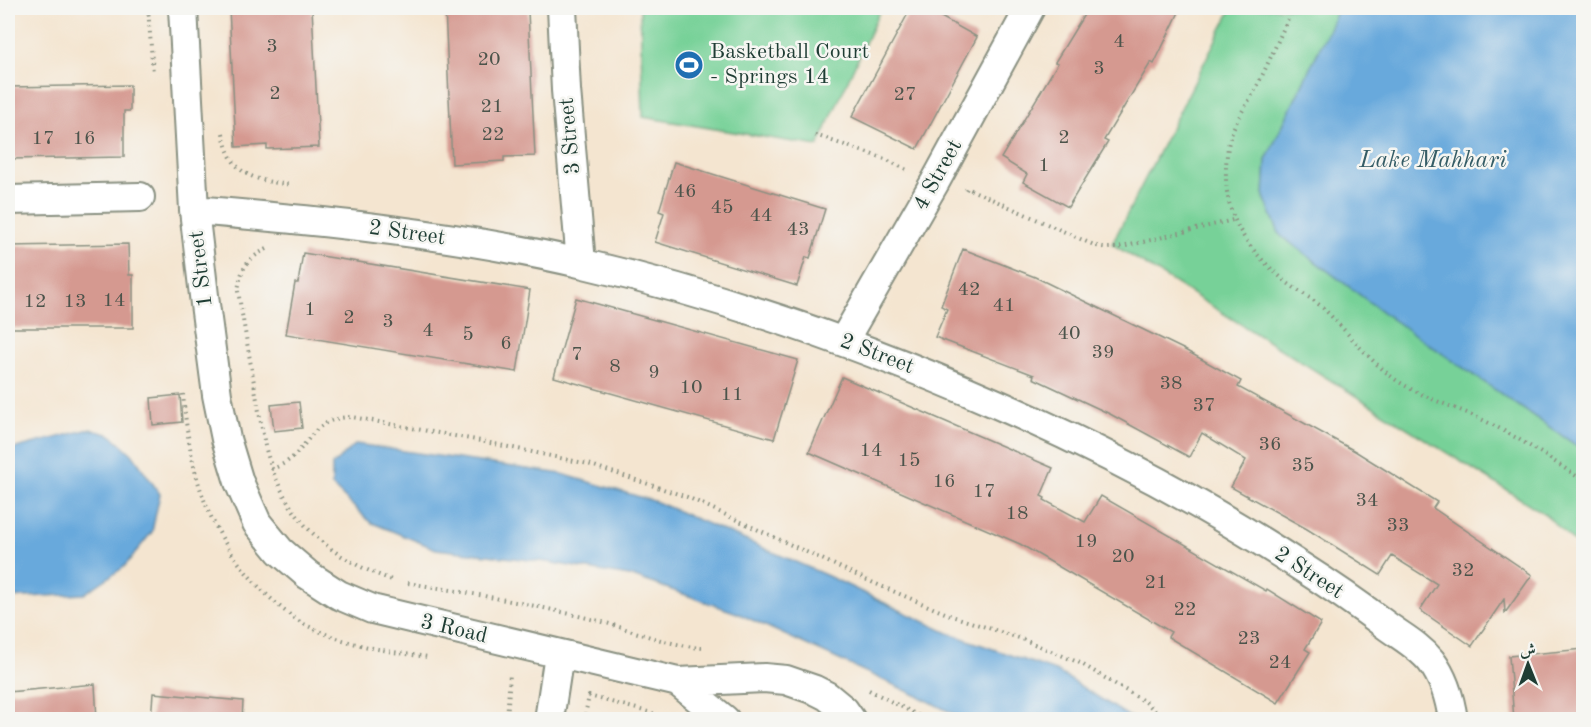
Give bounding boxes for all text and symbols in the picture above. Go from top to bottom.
house number: 4 [1113,32,1125,52]
house number: 3 [266,37,278,57]
place label: Basketball Court - Springs 14 [710,41,869,88]
sports icon: Basketball Court - Springs 14 [673,49,705,81]
house number: 20 [477,50,501,70]
house number: 3 [1093,59,1105,79]
house number: 2 [269,84,281,104]
house number: 27 [893,85,917,105]
house number: 21 [480,97,504,117]
street label: 3 Street [556,97,584,175]
house number: 22 [481,125,505,145]
house number: 2 [1058,128,1070,148]
house number: 17 [31,129,55,149]
house number: 16 [72,129,96,149]
street label: 4 Street [910,136,966,214]
water label: Lake Mahhari [1358,149,1507,173]
house number: 1 [1038,156,1050,176]
house number: 46 [673,182,697,202]
house number: 45 [710,198,734,218]
house number: 44 [749,206,773,226]
street label: 2 Street [367,217,447,249]
house number: 43 [786,220,810,240]
street label: 1 Street [185,229,217,309]
house number: 42 [957,280,981,300]
house number: 14 [102,291,126,311]
house number: 12 [23,292,47,312]
house number: 13 [63,292,87,312]
house number: 41 [992,296,1016,316]
house number: 1 [304,300,316,320]
house number: 2 [343,308,355,328]
house number: 3 [382,312,394,332]
house number: 4 [422,321,434,341]
house number: 40 [1057,324,1081,344]
house number: 5 [462,325,474,345]
street label: 2 Street [837,330,917,378]
house number: 6 [500,334,512,354]
house number: 39 [1091,343,1115,363]
house number: 7 [571,345,583,365]
house number: 8 [609,357,621,377]
house number: 9 [648,363,660,383]
house number: 38 [1159,374,1183,394]
house number: 10 [679,378,703,398]
house number: 11 [720,385,744,405]
house number: 37 [1192,396,1216,416]
house number: 36 [1258,435,1282,455]
house number: 14 [859,441,883,461]
house number: 15 [897,451,921,471]
house number: 35 [1291,456,1315,476]
house number: 16 [932,472,956,492]
house number: 17 [972,482,996,502]
house number: 34 [1355,491,1379,511]
house number: 18 [1005,504,1029,524]
house number: 33 [1386,516,1410,536]
house number: 19 [1074,532,1098,552]
street label: 2 Street [1271,543,1347,603]
house number: 20 [1111,547,1135,567]
house number: 32 [1451,561,1475,581]
house number: 21 [1144,573,1168,593]
house number: 22 [1173,600,1197,620]
street label: 3 Road [418,611,490,647]
house number: 23 [1237,629,1261,649]
north arrow [1498,634,1558,694]
text: ش [1520,643,1536,659]
house number: 24 [1268,653,1292,673]

